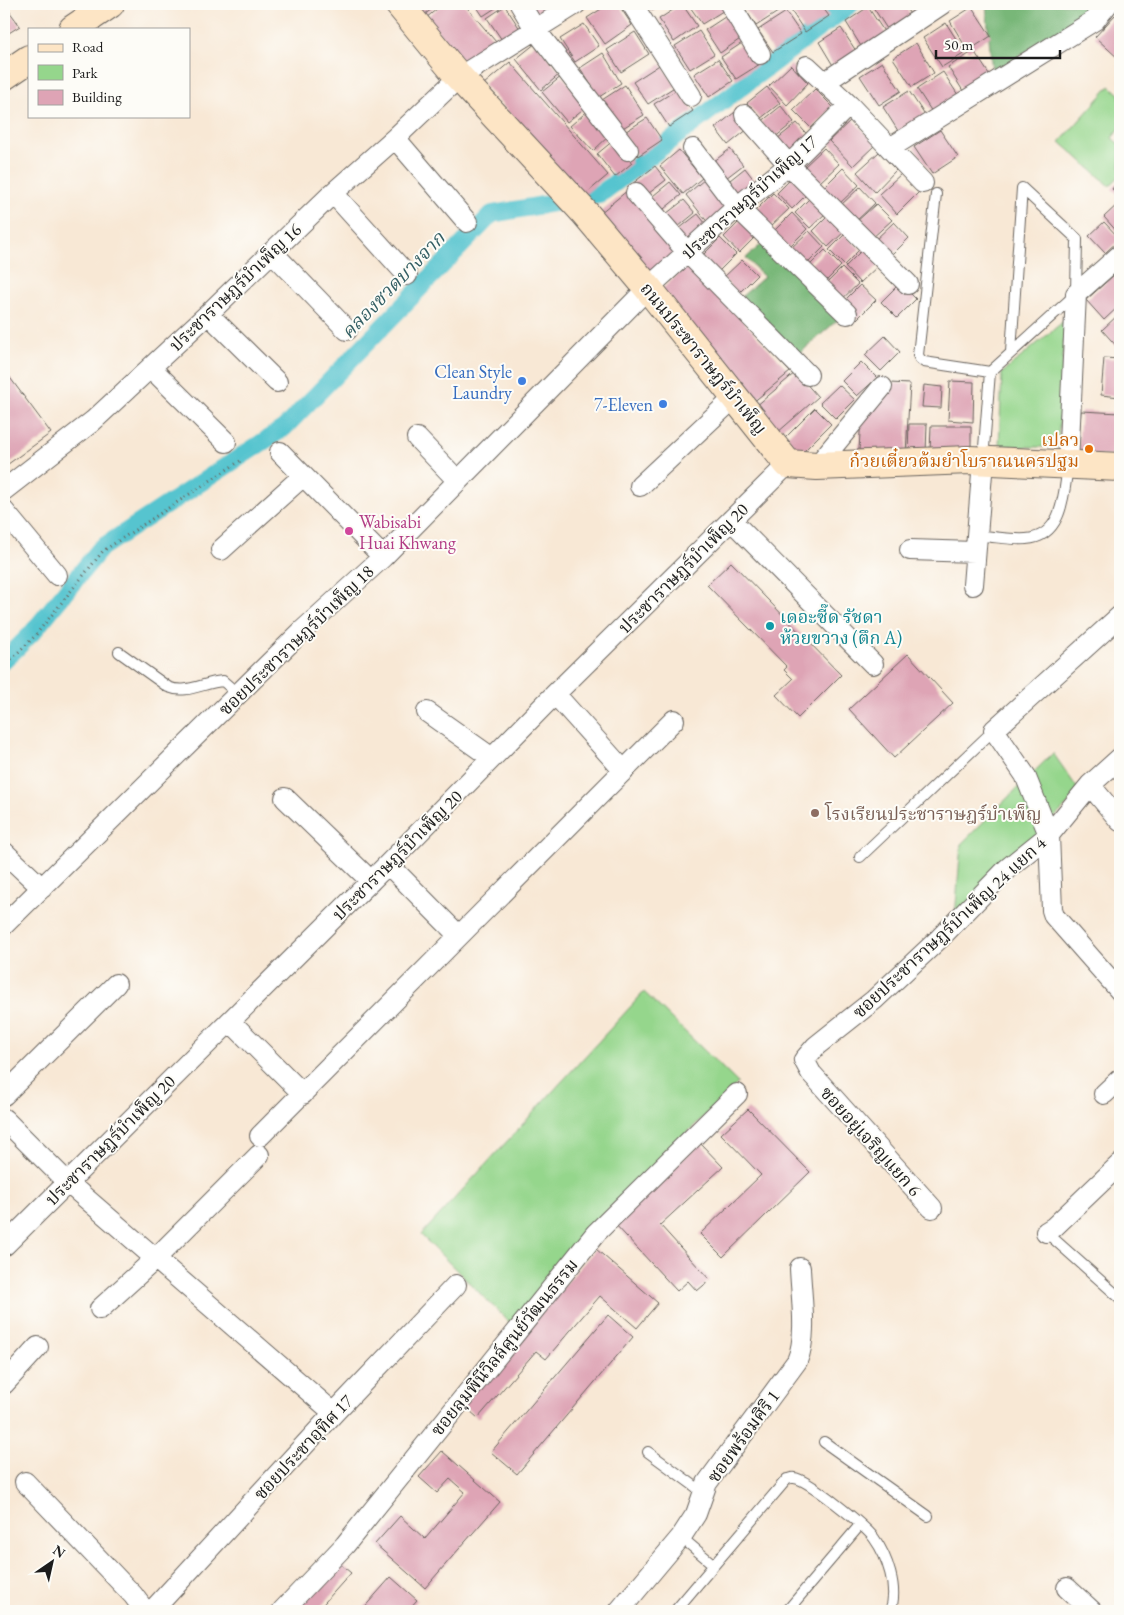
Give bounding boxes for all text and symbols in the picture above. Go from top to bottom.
legend [28,28,190,118]
scale bar [936,28,1060,60]
text: 50 m [944,35,973,54]
text: Road [72,37,104,56]
text: Park [72,63,99,82]
text: Building [72,87,122,106]
street label: ประชาราษฎร์บำเพ็ญ 17 [676,130,822,264]
street label: ประชาราษฎร์บำเพ็ญ 16 [164,218,306,356]
water label: คลองชวดบางจาก [336,225,451,344]
street label: ถนนประชาราษฎร์บำเพ็ญ [636,277,772,439]
place label: Clean Style Laundry [434,360,512,404]
marker: Clean Style Laundry [516,375,528,387]
place label: 7-Eleven [594,393,653,416]
marker: 7-Eleven [657,398,669,410]
place label: เปลว ก๋วยเตี๋ยวต้มยำโบราณนครปฐม [849,428,1079,472]
marker: เปลว ก๋วยเตี๋ยวต้มยำโบราณนครปฐม [1083,443,1095,455]
street label: ประชาราษฎร์บำเพ็ญ 20 [613,498,753,638]
place label: Wabisabi Huai Khwang [359,510,456,554]
marker: Wabisabi Huai Khwang [343,525,355,537]
street label: ซอยประชาราษฎร์บำเพ็ญ 18 [214,560,378,720]
place label: เดอะซี๊ด รัชดา ห้วยขวาง (ตึก A) [780,603,902,649]
marker: เดอะซี๊ด รัชดา ห้วยขวาง (ตึก A) [764,620,776,632]
street label: ประชาราษฎร์บำเพ็ญ 20 [327,785,467,925]
place label: โรงเรียนประชาราษฎร์บำเพ็ญ [824,801,1042,825]
marker: โรงเรียนประชาราษฎร์บำเพ็ญ [809,807,821,819]
street label: ซอยประชาราษฎร์บำเพ็ญ 24 แยก 4 [847,831,1051,1023]
street label: ประชาราษฎร์บำเพ็ญ 20 [40,1070,180,1210]
street label: ซอยอยู่เจริญแยก 6 [816,1081,927,1201]
street label: ซอยลุมพินีวิลล์ศูนย์วัฒนธรรม [425,1254,583,1441]
street label: ซอยพร้อมศิริ 1 [702,1385,784,1487]
street label: ซอยประชาอุทิศ 17 [248,1389,359,1505]
north arrow [28,1538,78,1588]
text: N [50,1541,70,1562]

